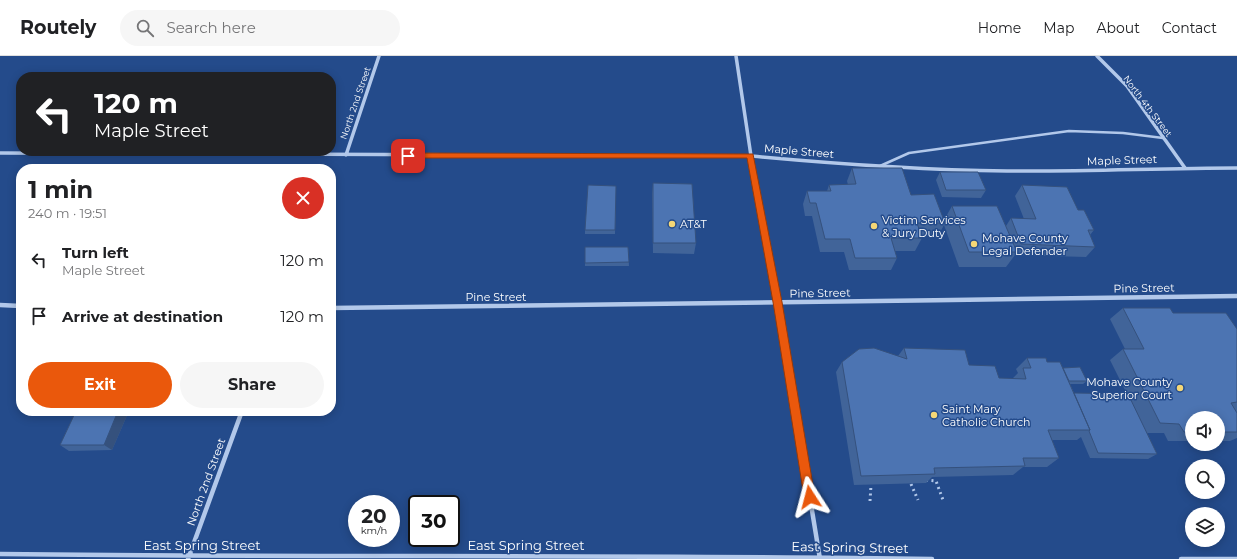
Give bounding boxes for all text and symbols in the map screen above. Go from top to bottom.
search box [120,10,400,46]
text: Routely [20,16,96,39]
icon: search [134,17,156,39]
text: Search here [166,18,256,37]
text: Home [978,19,1021,37]
text: Map [1043,19,1074,37]
text: About [1096,19,1140,37]
text: Contact [1162,19,1217,37]
street label: North 2nd Street [337,65,373,141]
street label: North 4th Street [1121,73,1175,139]
text: 120 m [94,86,178,120]
icon: left [28,88,80,140]
text: Maple Street [94,120,209,142]
pin [391,139,425,173]
street label: Maple Street [763,141,835,161]
icon: arrive [397,145,419,167]
street label: Maple Street [1087,152,1158,168]
text: 1 min [28,175,93,204]
button: close [282,177,324,219]
text: 240 m · 19:51 [28,205,107,221]
place label: Victim Services & Jury Duty [882,213,966,240]
place label: AT&T [680,217,707,231]
marker: AT&T [667,219,677,229]
marker: Victim Services & Jury Duty [869,221,879,231]
place label: Mohave County Legal Defender [982,231,1068,258]
marker: Mohave County Legal Defender [969,239,979,249]
text: Turn left [62,243,129,262]
icon: left [28,249,50,271]
text: 120 m [280,251,324,270]
text: Maple Street [62,262,145,278]
street label: Pine Street [1113,280,1175,296]
street label: Pine Street [789,285,851,301]
street label: Pine Street [465,290,527,304]
icon: arrive [28,305,50,327]
text: Arrive at destination [62,307,223,326]
text: 120 m [280,307,324,326]
button: Exit [28,362,172,408]
button: Share [180,362,324,408]
place label: Mohave County Superior Court [1086,375,1173,402]
marker: Mohave County Superior Court [1175,383,1185,393]
place label: Saint Mary Catholic Church [942,402,1030,429]
marker: Saint Mary Catholic Church [929,410,939,420]
map controls [1185,411,1225,547]
button: sound [1185,411,1225,451]
street label: North 2nd Street [184,436,229,528]
button: search [1185,459,1225,499]
position arrow [789,476,831,518]
speed limit sign: 30 [408,495,460,547]
text: 20 [361,504,387,528]
button: layers [1185,507,1225,547]
text: km/h [361,524,387,537]
street label: East Spring Street [143,537,261,553]
street label: East Spring Street [467,537,585,553]
street label: East Spring Street [791,538,909,556]

